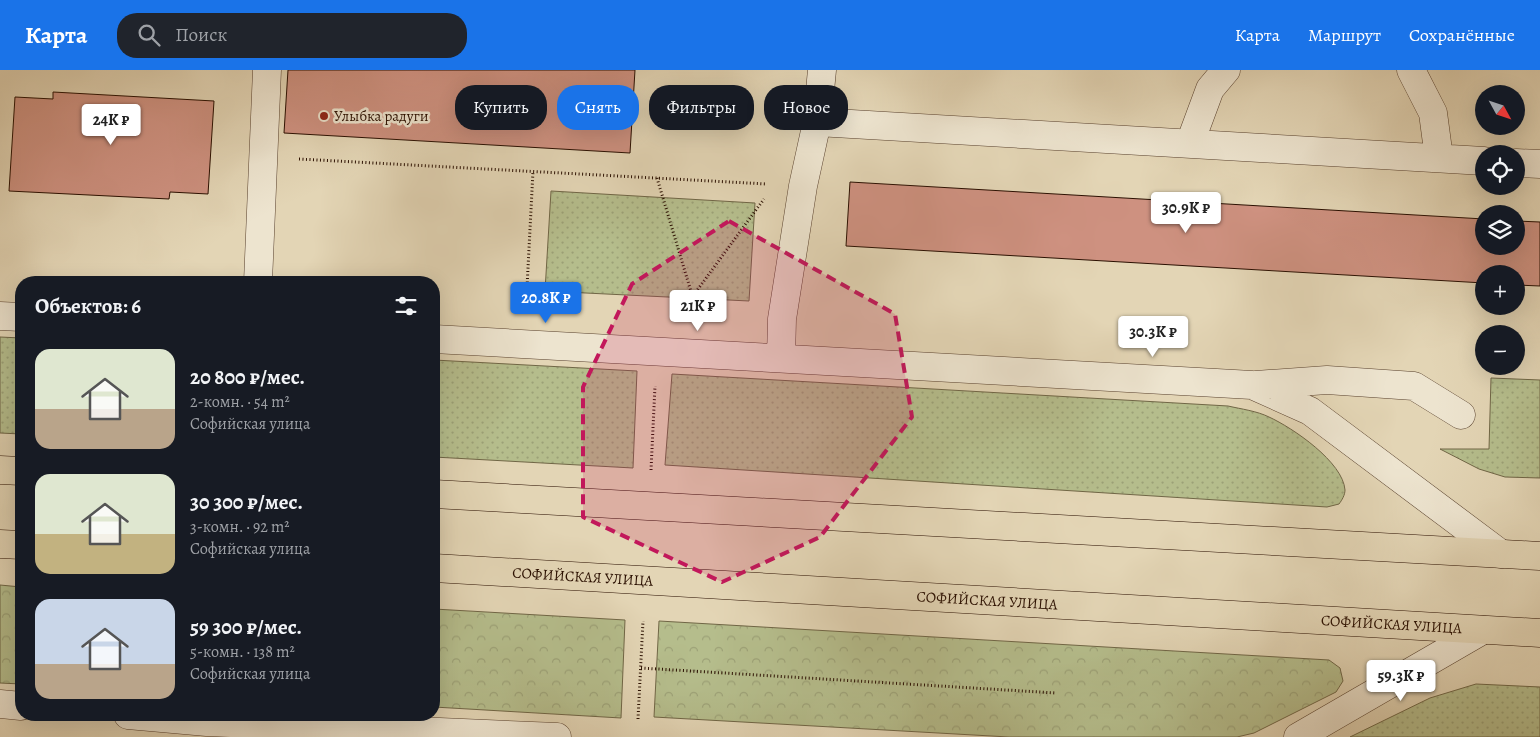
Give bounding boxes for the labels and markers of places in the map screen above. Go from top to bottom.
pin: 24K ₽ [76,104,146,146]
place label: Улыбка радуги [334,106,429,126]
marker: Улыбка радуги [318,110,330,122]
pin: 30.9K ₽ [1140,191,1232,234]
pin: 20.8K ₽ [500,282,592,324]
pin: 21K ₽ [663,290,733,332]
pin: 30.3K ₽ [1107,316,1199,358]
pin: 59.3K ₽ [1355,660,1447,702]

